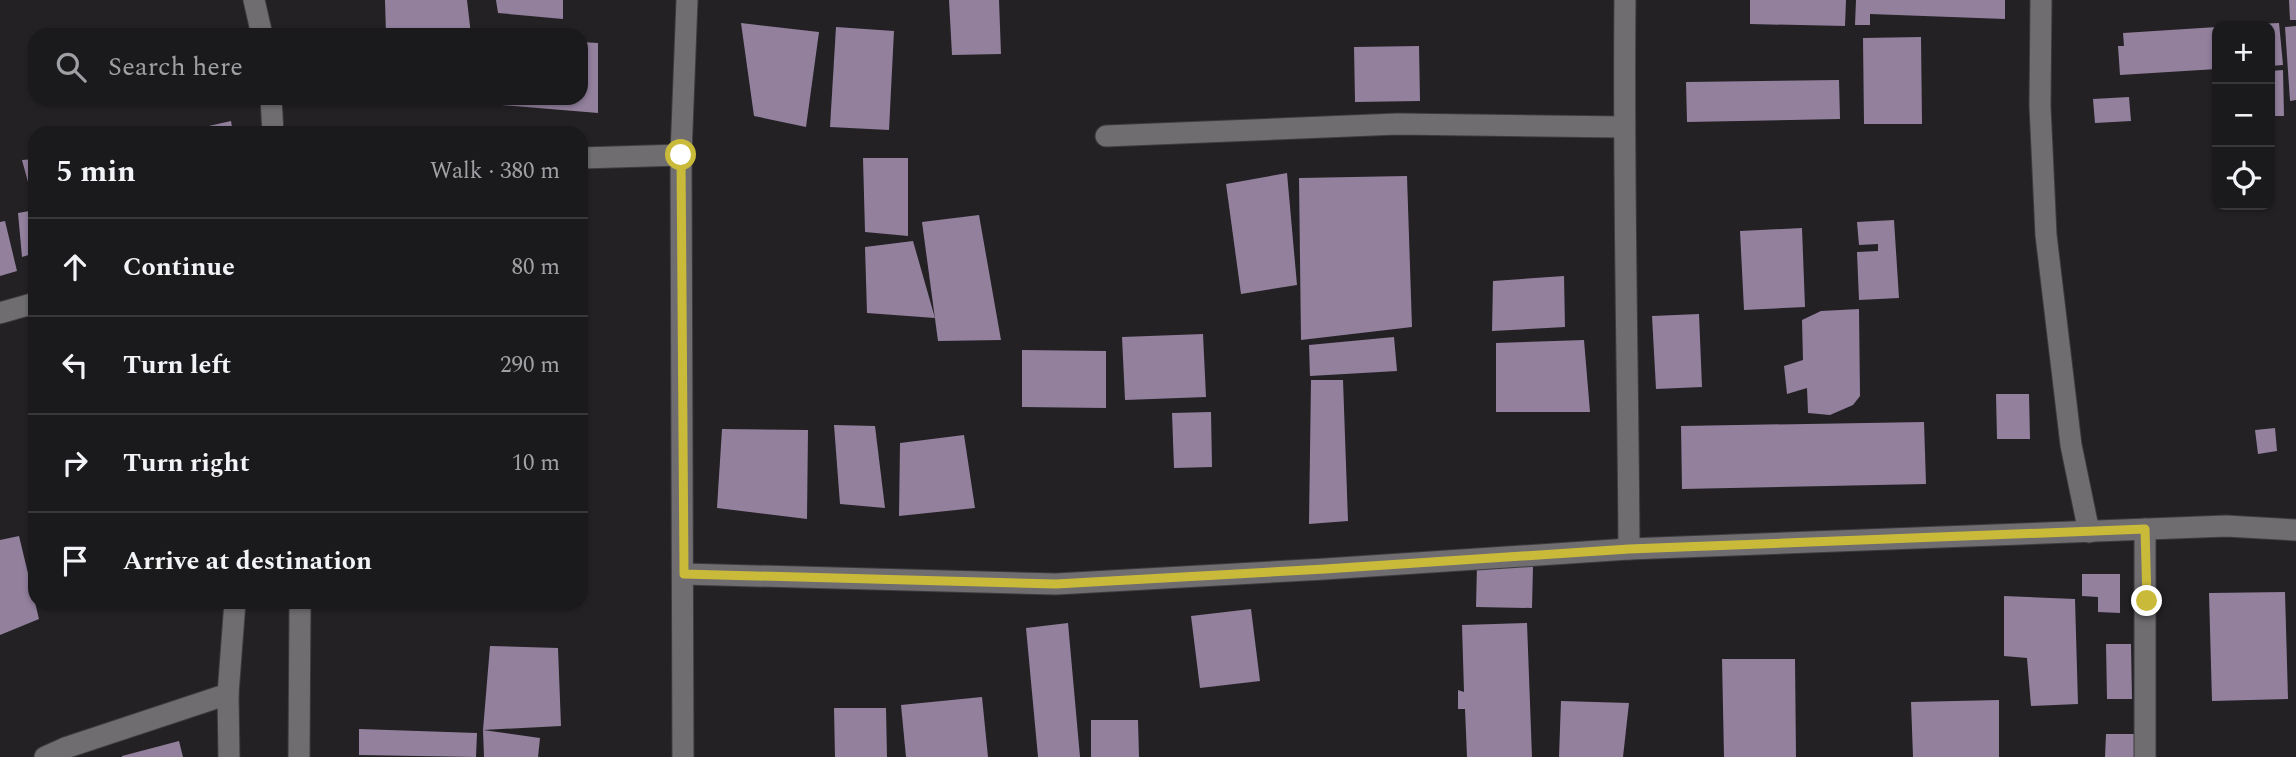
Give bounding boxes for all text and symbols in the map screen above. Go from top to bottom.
map controls [2212,21,2275,210]
button: + [2212,21,2275,84]
search box [28,28,588,105]
text: Search here [108,47,243,87]
icon: search [52,48,90,86]
button: − [2212,84,2275,147]
route start [665,139,696,170]
button: locate [2212,147,2275,210]
text: 5 min [56,149,136,195]
text: Walk · 380 m [430,154,560,189]
text: Continue [123,247,235,287]
icon: ahead [56,248,94,286]
text: 80 m [511,250,560,285]
text: Turn left [123,345,231,385]
icon: left [56,346,94,384]
text: 290 m [500,348,560,383]
text: Turn right [123,443,250,483]
icon: right [56,444,94,482]
text: 10 m [511,446,560,481]
text: Arrive at destination [123,541,372,581]
icon: arrive [56,542,94,580]
route end [2131,585,2162,616]

